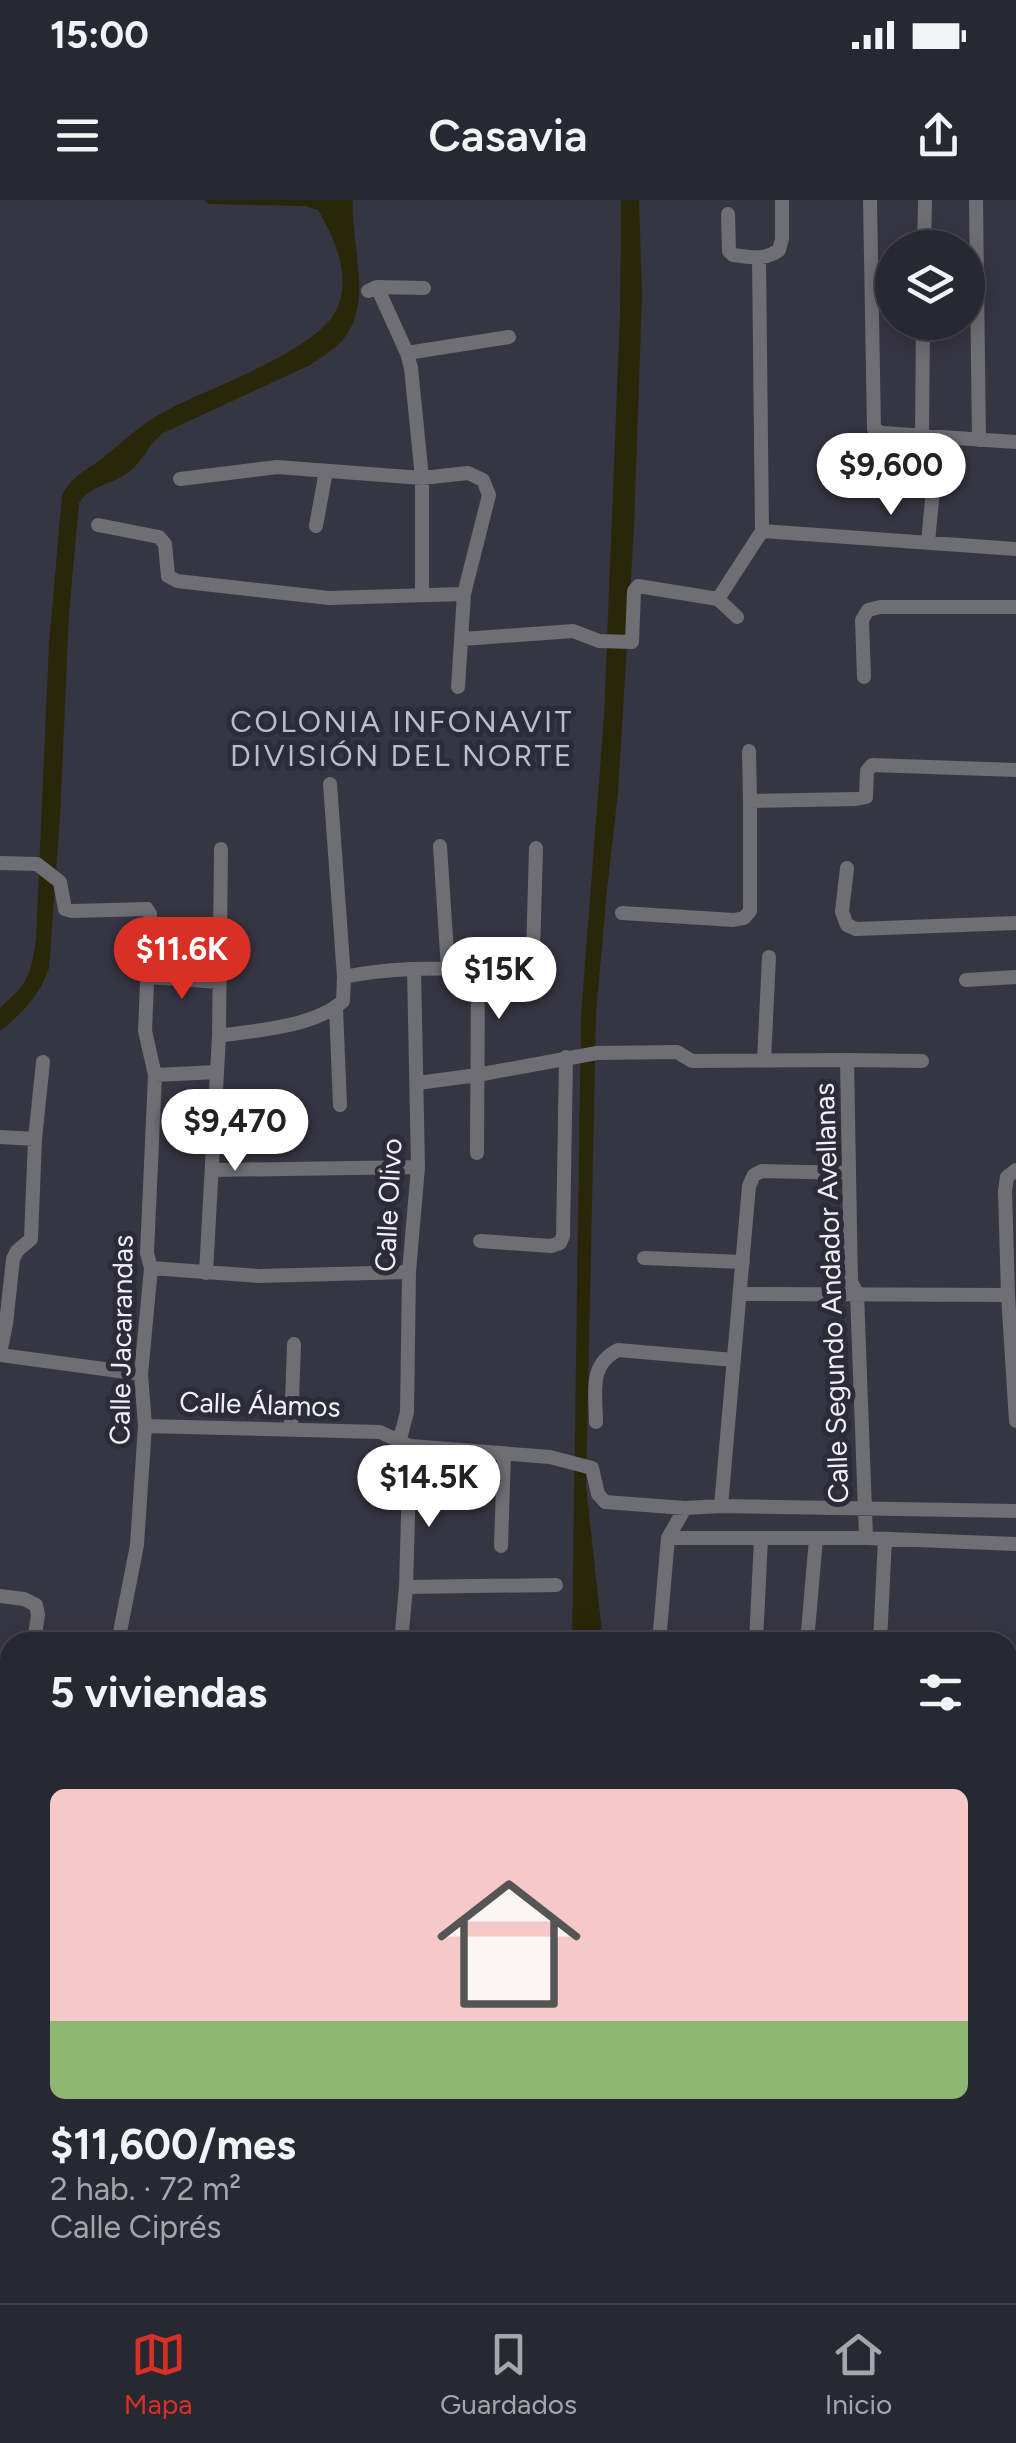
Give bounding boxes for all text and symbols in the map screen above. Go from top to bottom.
text: 15:00 [50,12,149,58]
icon: menu [50,108,105,163]
text: Casavia [428,108,588,162]
icon: share [911,108,966,163]
map controls [875,230,985,340]
button: layers [875,230,985,340]
pin: $9,600 [810,433,972,518]
text: $9,600 [839,446,943,484]
district label: COLONIA INFONAVIT DIVISIÓN DEL NORTE [230,703,574,774]
pin: $11.6K [101,917,263,1002]
text: $11.6K [136,930,228,968]
pin: $15K [440,937,558,1022]
text: $15K [463,950,535,988]
street label: Calle Segundo Andador Avellanas [807,1082,855,1504]
pin: $9,470 [154,1089,316,1174]
text: $9,470 [183,1102,287,1140]
street label: Calle Olivo [368,1137,408,1273]
street label: Calle Jacarandas [102,1235,140,1445]
street label: Calle Álamos [179,1384,341,1424]
pin: $14.5K [348,1445,510,1530]
text: $14.5K [379,1458,479,1496]
icon: filters [913,1665,968,1720]
text: 5 viviendas [50,1667,267,1718]
icon: home [419,1854,599,2034]
text: $11,600/mes [50,2119,296,2170]
text: 2 hab. · 72 m² [50,2170,241,2208]
text: Calle Ciprés [50,2208,222,2246]
tab: Mapa [124,2327,193,2421]
tab: Guardados [440,2327,577,2421]
tab: Inicio [825,2327,892,2421]

